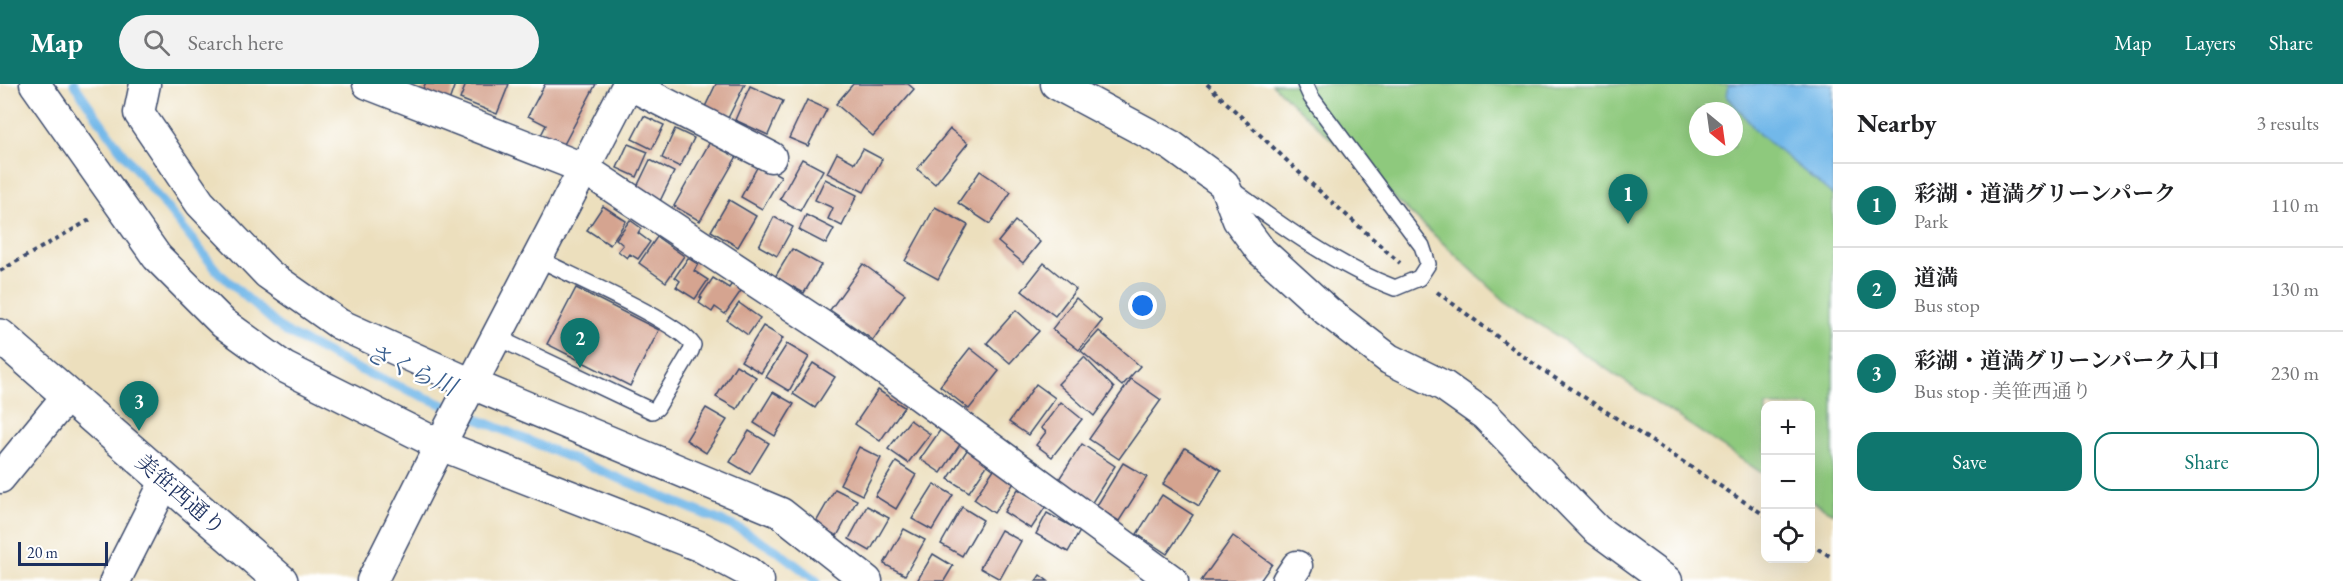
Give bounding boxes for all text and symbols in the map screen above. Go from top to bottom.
search box [119,15,539,69]
text: Map [30,24,83,60]
icon: search [140,26,173,59]
text: Search here [188,28,283,57]
text: Map [2114,29,2152,56]
text: Layers [2185,29,2236,56]
text: Share [2269,29,2313,56]
north arrow [1689,102,1743,156]
text: Nearby [1857,106,1937,140]
text: 3 results [2256,110,2319,136]
pin: 1 [1608,174,1648,224]
text: 彩湖・道満グリーンパーク [1914,179,2176,208]
text: 1 [1871,192,1882,218]
text: 110 m [2271,192,2319,218]
text: Park [1914,208,1948,234]
text: 道満 [1914,263,1958,292]
text: 2 [1871,276,1882,302]
text: 130 m [2271,276,2319,302]
your location [1128,291,1157,320]
text: Bus stop [1914,292,1980,318]
pin: 2 [560,318,600,368]
water label: さくら川 [361,337,464,404]
text: 彩湖・道満グリーンパーク入口 [1914,346,2220,375]
text: 3 [1871,360,1882,386]
text: 230 m [2271,360,2319,386]
text: Bus stop · 美笹西通り [1914,378,2092,404]
pin: 3 [120,382,158,431]
map controls [1761,401,1815,563]
button: + [1761,401,1815,455]
button: Save [1857,432,2082,491]
button: Share [2094,432,2319,491]
street label: 美笹西通り [130,447,232,541]
button: − [1761,455,1815,509]
button: locate [1761,509,1815,563]
scale bar [18,539,108,566]
text: 20 m [27,542,58,563]

